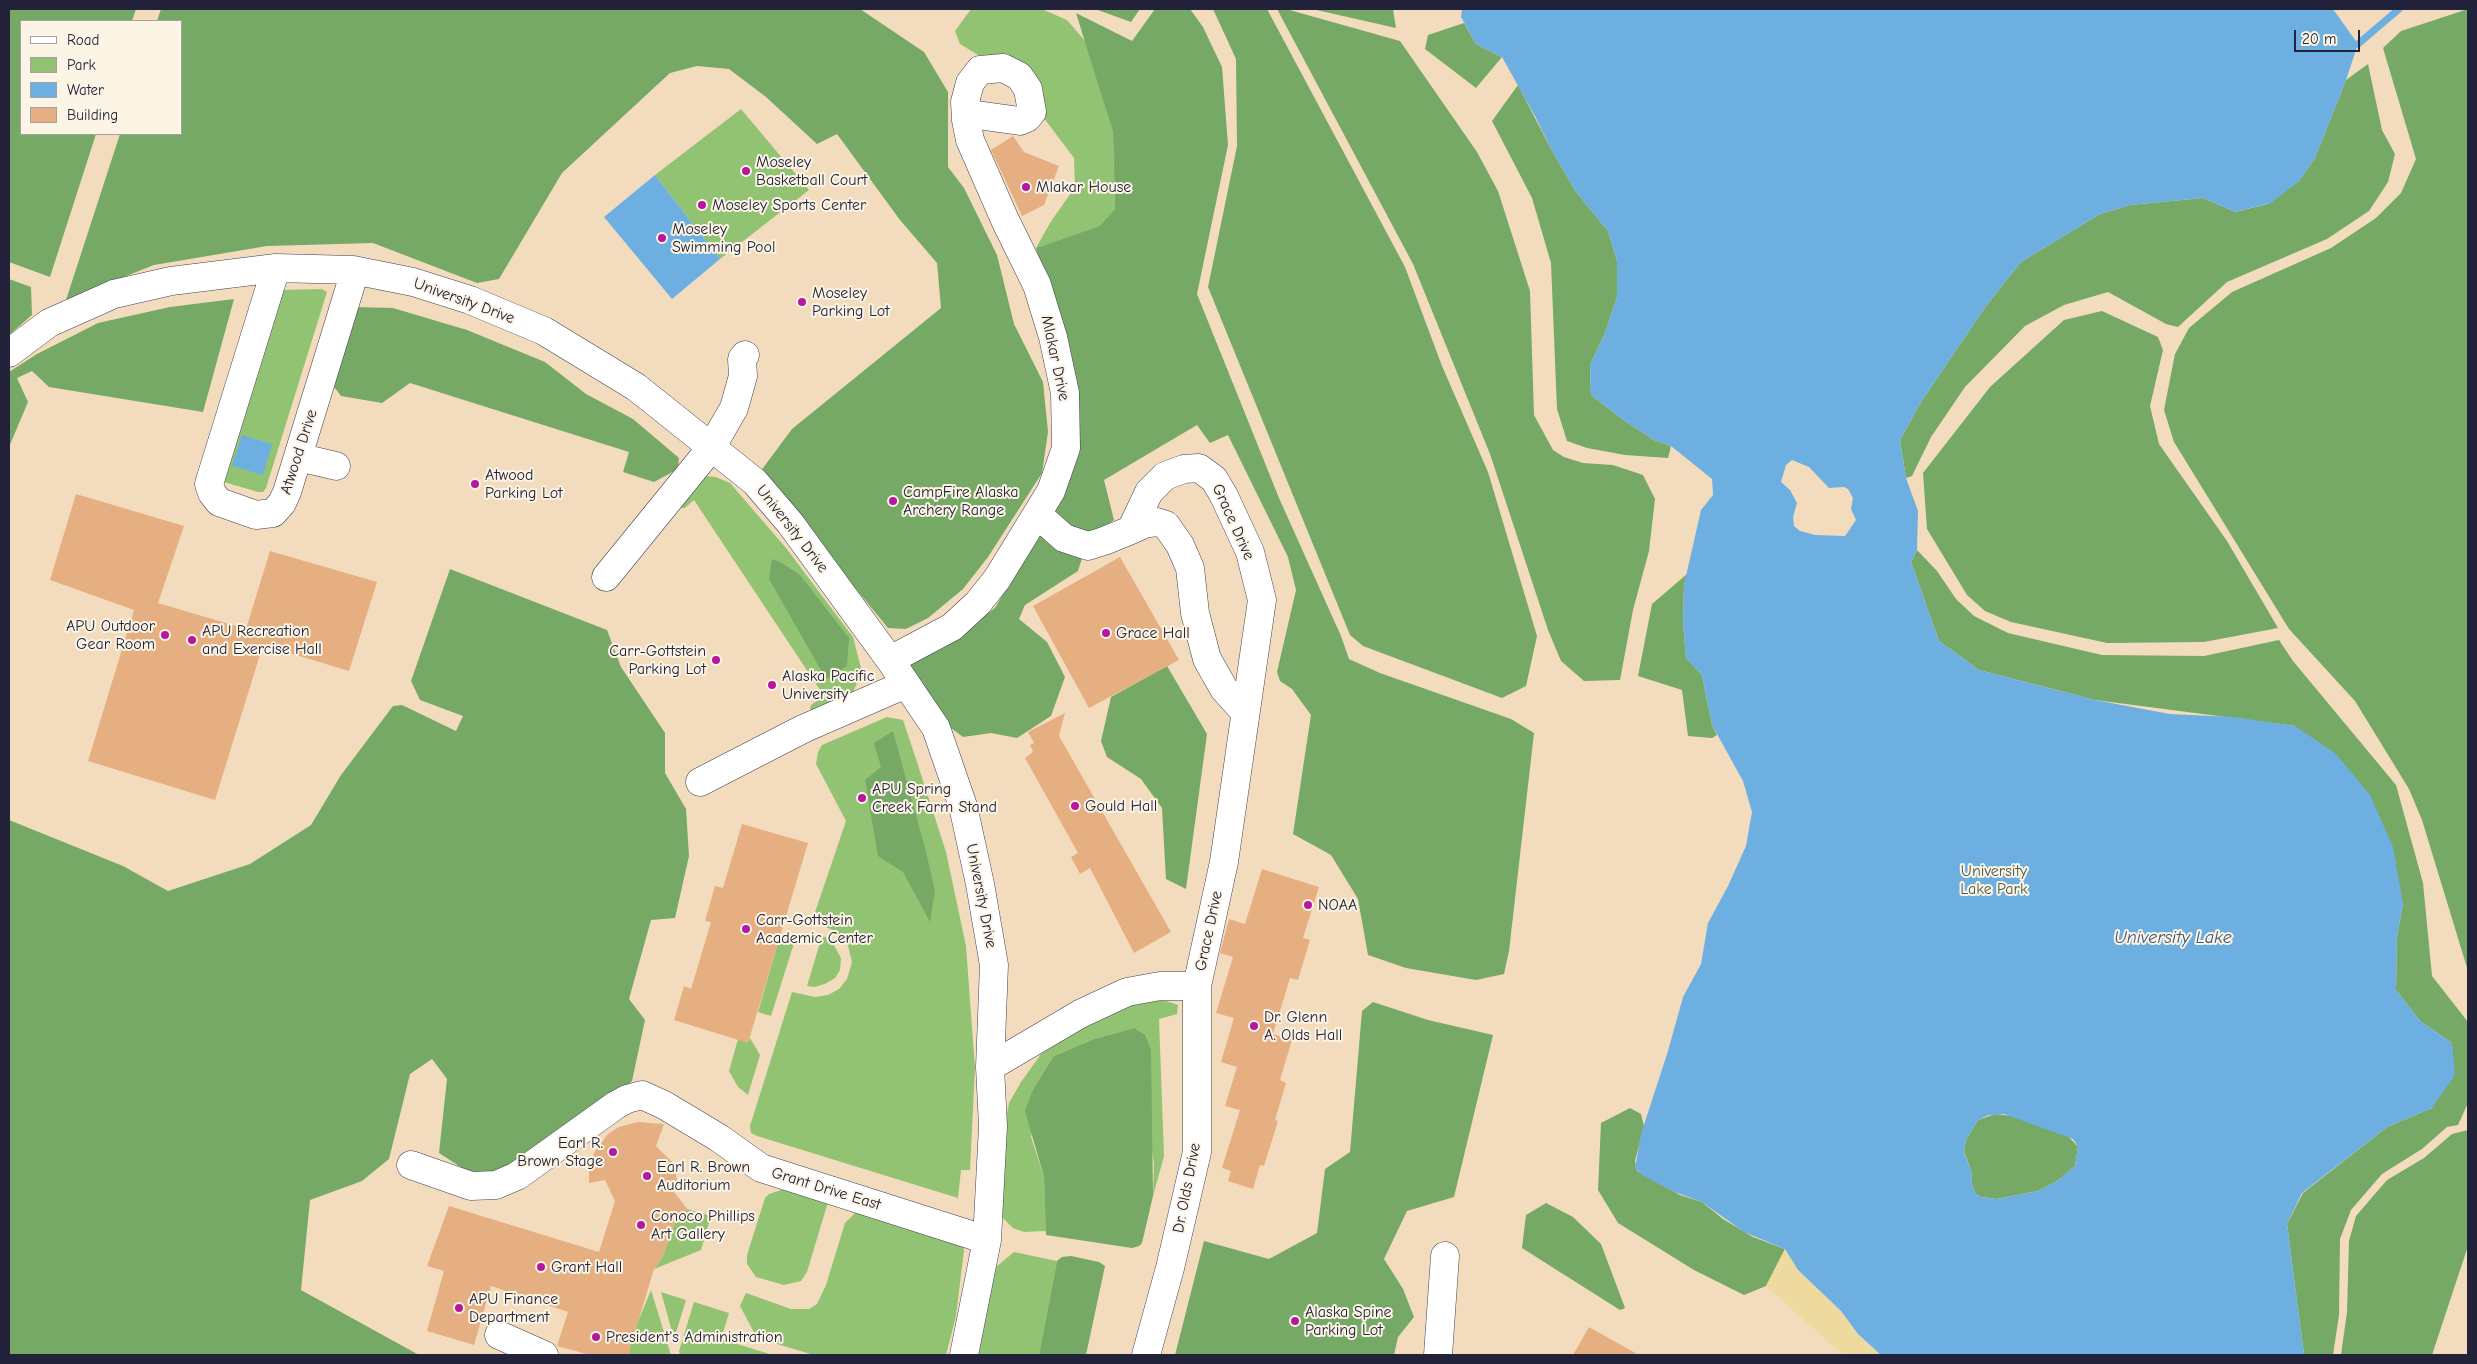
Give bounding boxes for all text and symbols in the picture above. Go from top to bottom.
legend [20,20,182,135]
scale bar [2297,20,2363,52]
text: 20 m [2302,30,2336,48]
text: Road [67,31,99,49]
text: Park [67,56,96,74]
text: Water [67,81,104,99]
text: Building [67,106,118,124]
place label: Moseley Basketball Court [756,152,867,190]
marker: Moseley Basketball Court [740,165,752,177]
place label: Mlakar House [1036,177,1131,197]
marker: Mlakar House [1020,181,1032,193]
place label: Moseley Sports Center [712,195,866,215]
marker: Moseley Sports Center [696,199,708,211]
place label: Moseley Swimming Pool [672,219,776,257]
marker: Moseley Swimming Pool [656,232,668,244]
street label: University Drive [411,274,517,328]
place label: Moseley Parking Lot [812,283,890,321]
marker: Moseley Parking Lot [796,296,808,308]
street label: Mlakar Drive [1037,313,1073,403]
street label: Atwood Drive [276,407,322,497]
place label: Atwood Parking Lot [485,465,563,503]
marker: Atwood Parking Lot [469,478,481,490]
street label: University Drive [752,481,832,577]
street label: Grace Drive [1208,481,1258,563]
place label: CampFire Alaska Archery Range [903,482,1018,520]
marker: CampFire Alaska Archery Range [887,495,899,507]
place label: APU Outdoor Gear Room [66,616,155,654]
place label: APU Recreation and Exercise Hall [202,621,322,659]
place label: Grace Hall [1116,623,1190,643]
marker: Grace Hall [1100,627,1112,639]
marker: APU Outdoor Gear Room [159,629,171,641]
marker: APU Recreation and Exercise Hall [186,634,198,646]
place label: Carr-Gottstein Parking Lot [609,641,706,679]
marker: Carr-Gottstein Parking Lot [710,654,722,666]
place label: Alaska Pacific University [782,666,874,704]
marker: Alaska Pacific University [766,679,778,691]
place label: APU Spring Creek Farm Stand [872,779,997,817]
marker: APU Spring Creek Farm Stand [856,792,868,804]
place label: Gould Hall [1085,796,1157,816]
marker: Gould Hall [1069,800,1081,812]
street label: University Drive [961,842,1001,950]
park label: University Lake Park [1960,861,2028,899]
street label: Grace Drive [1191,889,1227,973]
place label: NOAA [1318,895,1357,915]
marker: NOAA [1302,899,1314,911]
place label: Carr-Gottstein Academic Center [756,910,873,948]
marker: Carr-Gottstein Academic Center [740,923,752,935]
water label: University Lake [2114,927,2232,949]
place label: Dr. Glenn A. Olds Hall [1264,1007,1342,1045]
marker: Dr. Glenn A. Olds Hall [1248,1020,1260,1032]
place label: Earl R. Brown Stage [517,1133,603,1171]
street label: Dr. Olds Drive [1169,1141,1205,1235]
marker: Earl R. Brown Stage [607,1146,619,1158]
place label: Earl R. Brown Auditorium [657,1157,750,1195]
street label: Grant Drive East [769,1163,883,1215]
marker: Earl R. Brown Auditorium [641,1170,653,1182]
place label: Conoco Phillips Art Gallery [651,1206,755,1244]
marker: Conoco Phillips Art Gallery [635,1219,647,1231]
place label: Grant Hall [551,1257,622,1277]
marker: Grant Hall [535,1261,547,1273]
place label: APU Finance Department [469,1289,558,1327]
marker: APU Finance Department [453,1302,465,1314]
place label: Alaska Spine Parking Lot [1305,1302,1392,1340]
marker: Alaska Spine Parking Lot [1289,1315,1301,1327]
place label: President's Administration [606,1327,783,1347]
marker: President's Administration [590,1331,602,1343]

